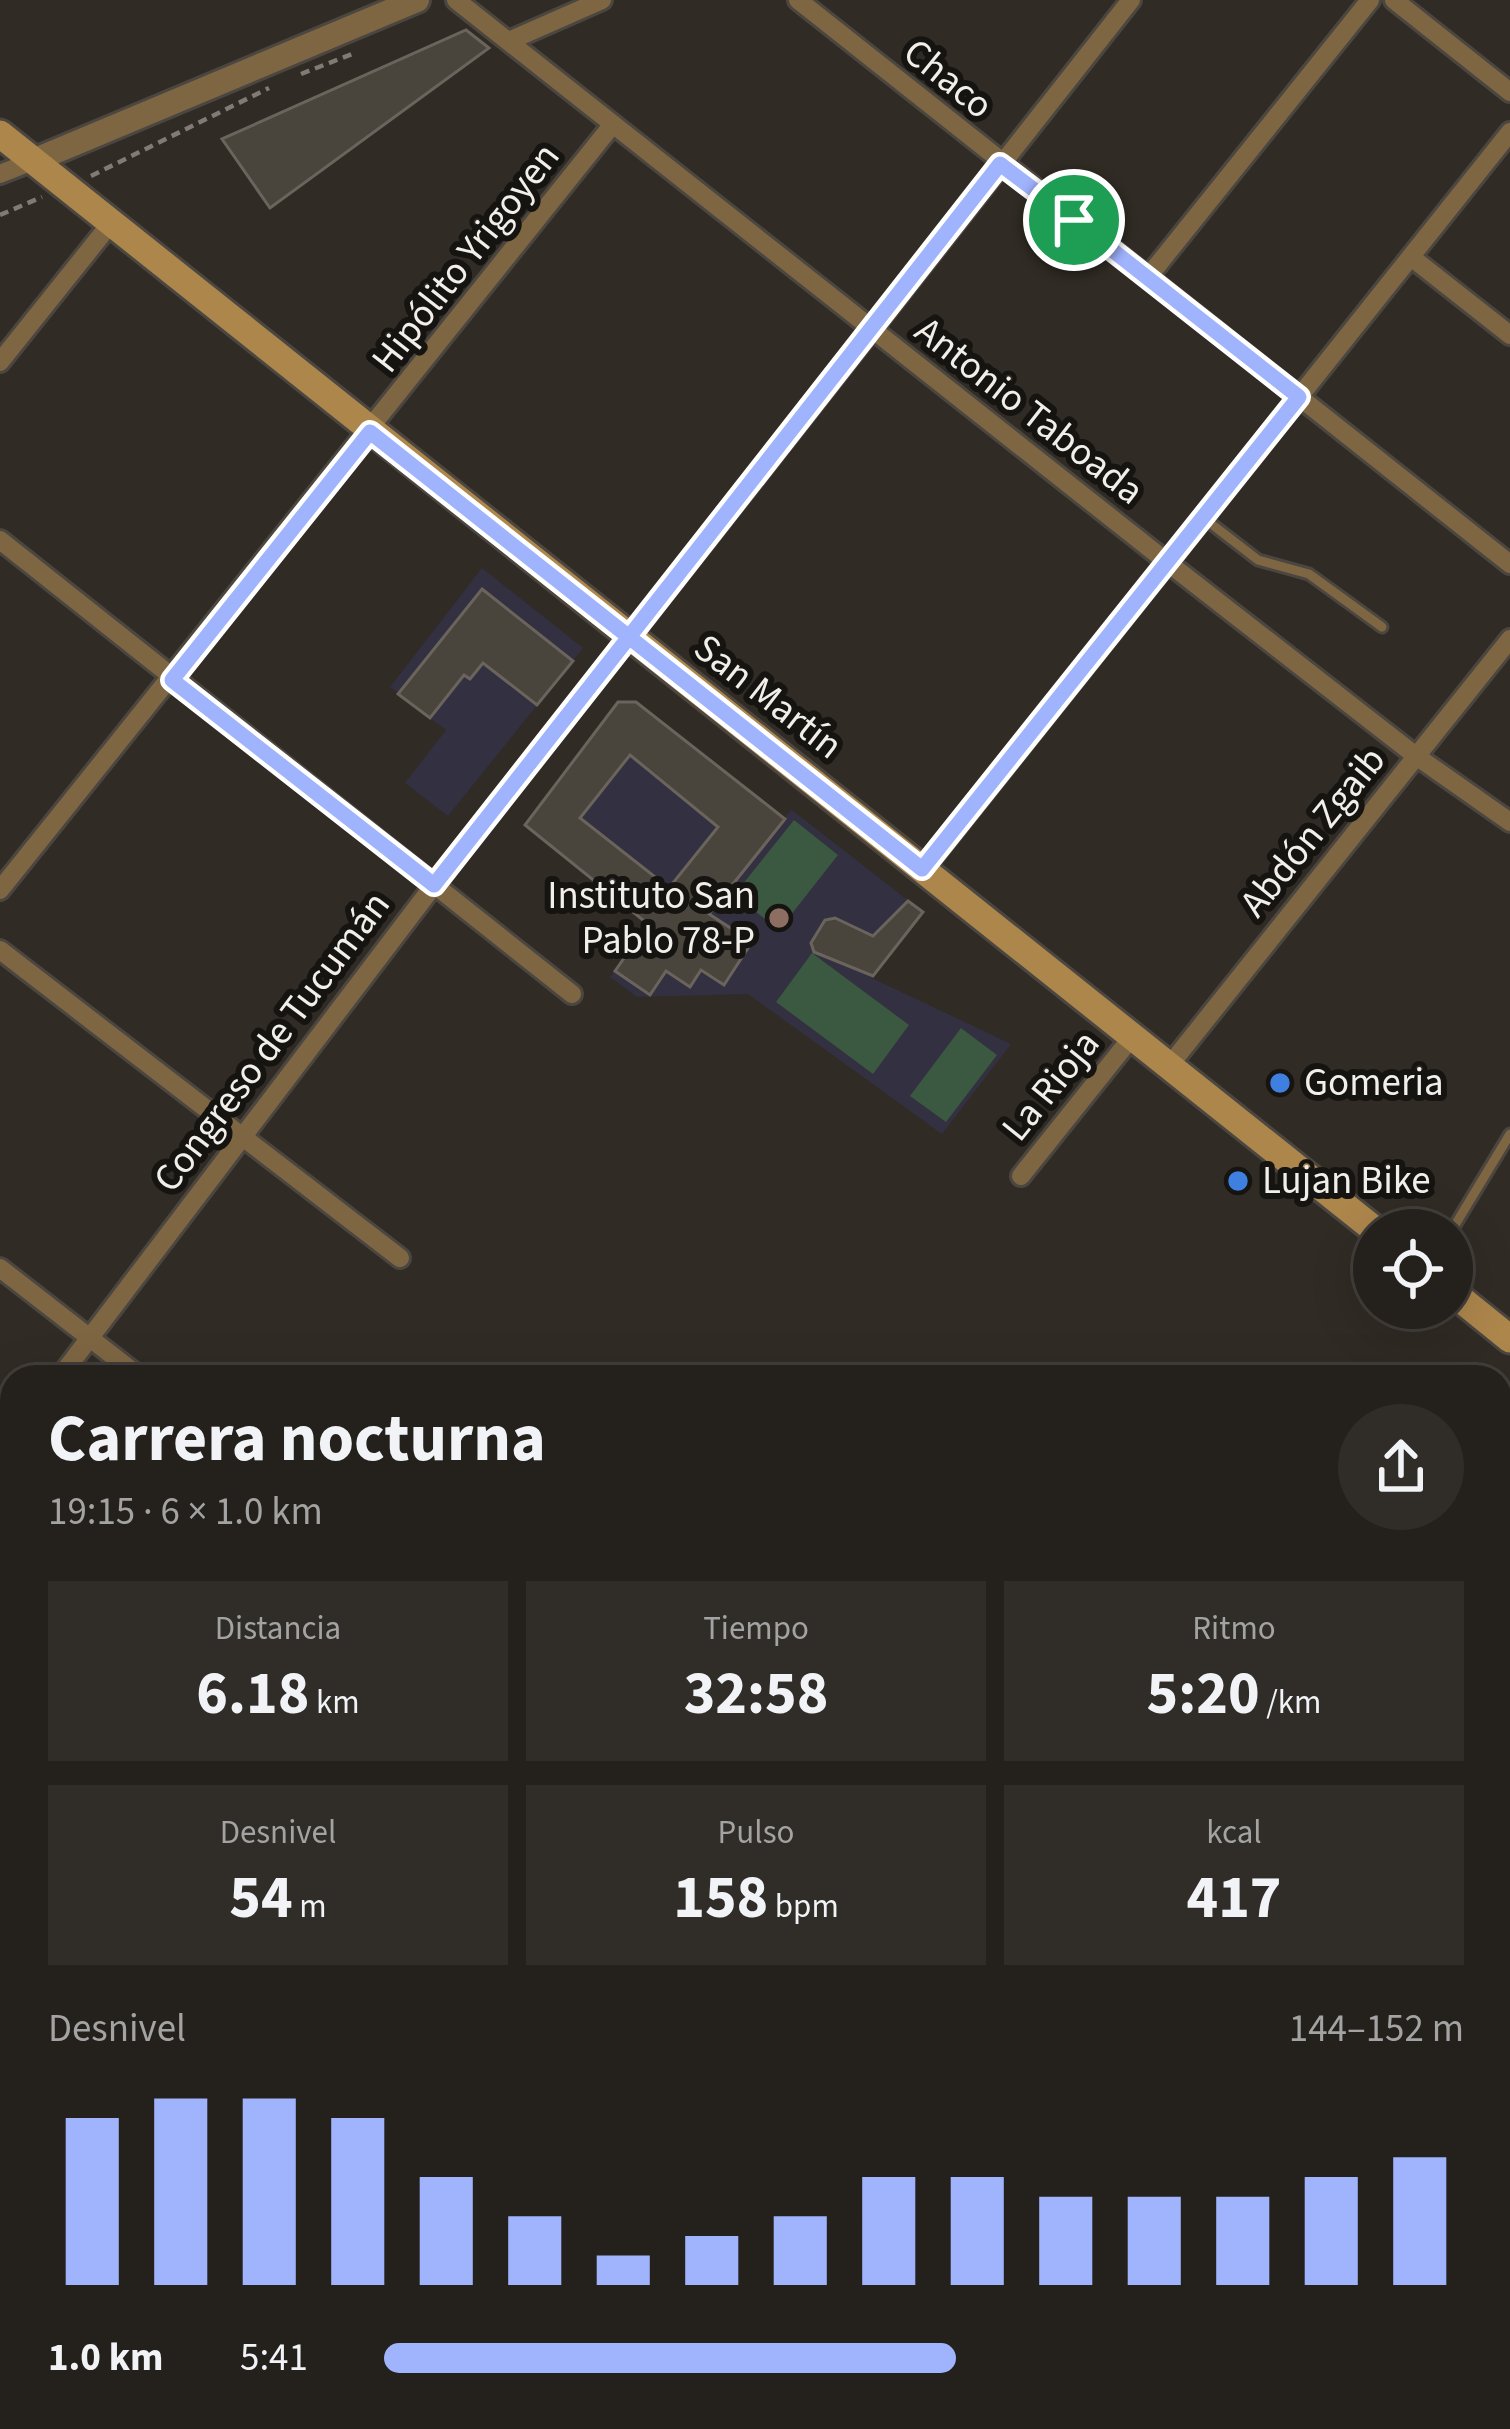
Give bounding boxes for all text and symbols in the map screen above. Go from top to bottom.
street label: Chaco [891,25,1005,133]
street label: Hipólito Yrigoyen [358,131,574,385]
pin [1023,169,1125,271]
icon: arrive [1041,187,1107,253]
street label: Antonio Taboada [903,304,1155,518]
street label: San Martín [682,621,854,773]
street label: Abdón Zgaib [1227,735,1399,929]
place label: Instituto San Pablo 78-P [547,868,755,969]
street label: Congreso de Tucumán [140,880,404,1204]
marker: Instituto San Pablo 78-P [766,905,792,931]
street label: La Rioja [989,1018,1113,1154]
place label: Gomeria [1304,1055,1444,1111]
marker: Gomeria [1267,1070,1293,1096]
place label: Lujan Bike [1262,1153,1431,1209]
marker: Lujan Bike [1225,1168,1251,1194]
map controls [1353,1209,1473,1329]
button: locate [1353,1209,1473,1329]
text: Carrera nocturna [48,1392,546,1486]
button: share [1338,1404,1464,1530]
text: 19:15 · 6 × 1.0 km [48,1484,323,1540]
text: Distancia [215,1605,341,1652]
text: Tiempo [703,1605,809,1652]
text: Ritmo [1192,1605,1276,1652]
text: 6.18 [196,1652,309,1737]
text: 32:58 [684,1652,828,1737]
text: 5:20 [1147,1652,1260,1737]
text: km [309,1679,360,1726]
text: /km [1260,1679,1321,1726]
text: Desnivel [220,1809,336,1856]
text: Pulso [718,1809,794,1856]
text: kcal [1206,1809,1262,1856]
text: 54 [229,1856,293,1941]
text: 158 [673,1856,768,1941]
text: 417 [1186,1856,1282,1941]
text: m [293,1883,327,1930]
text: bpm [768,1883,839,1930]
text: Desnivel [48,2001,186,2057]
text: 144–152 m [1289,2001,1464,2057]
text: 1.0 km [48,2330,163,2386]
text: 5:41 [240,2330,308,2386]

